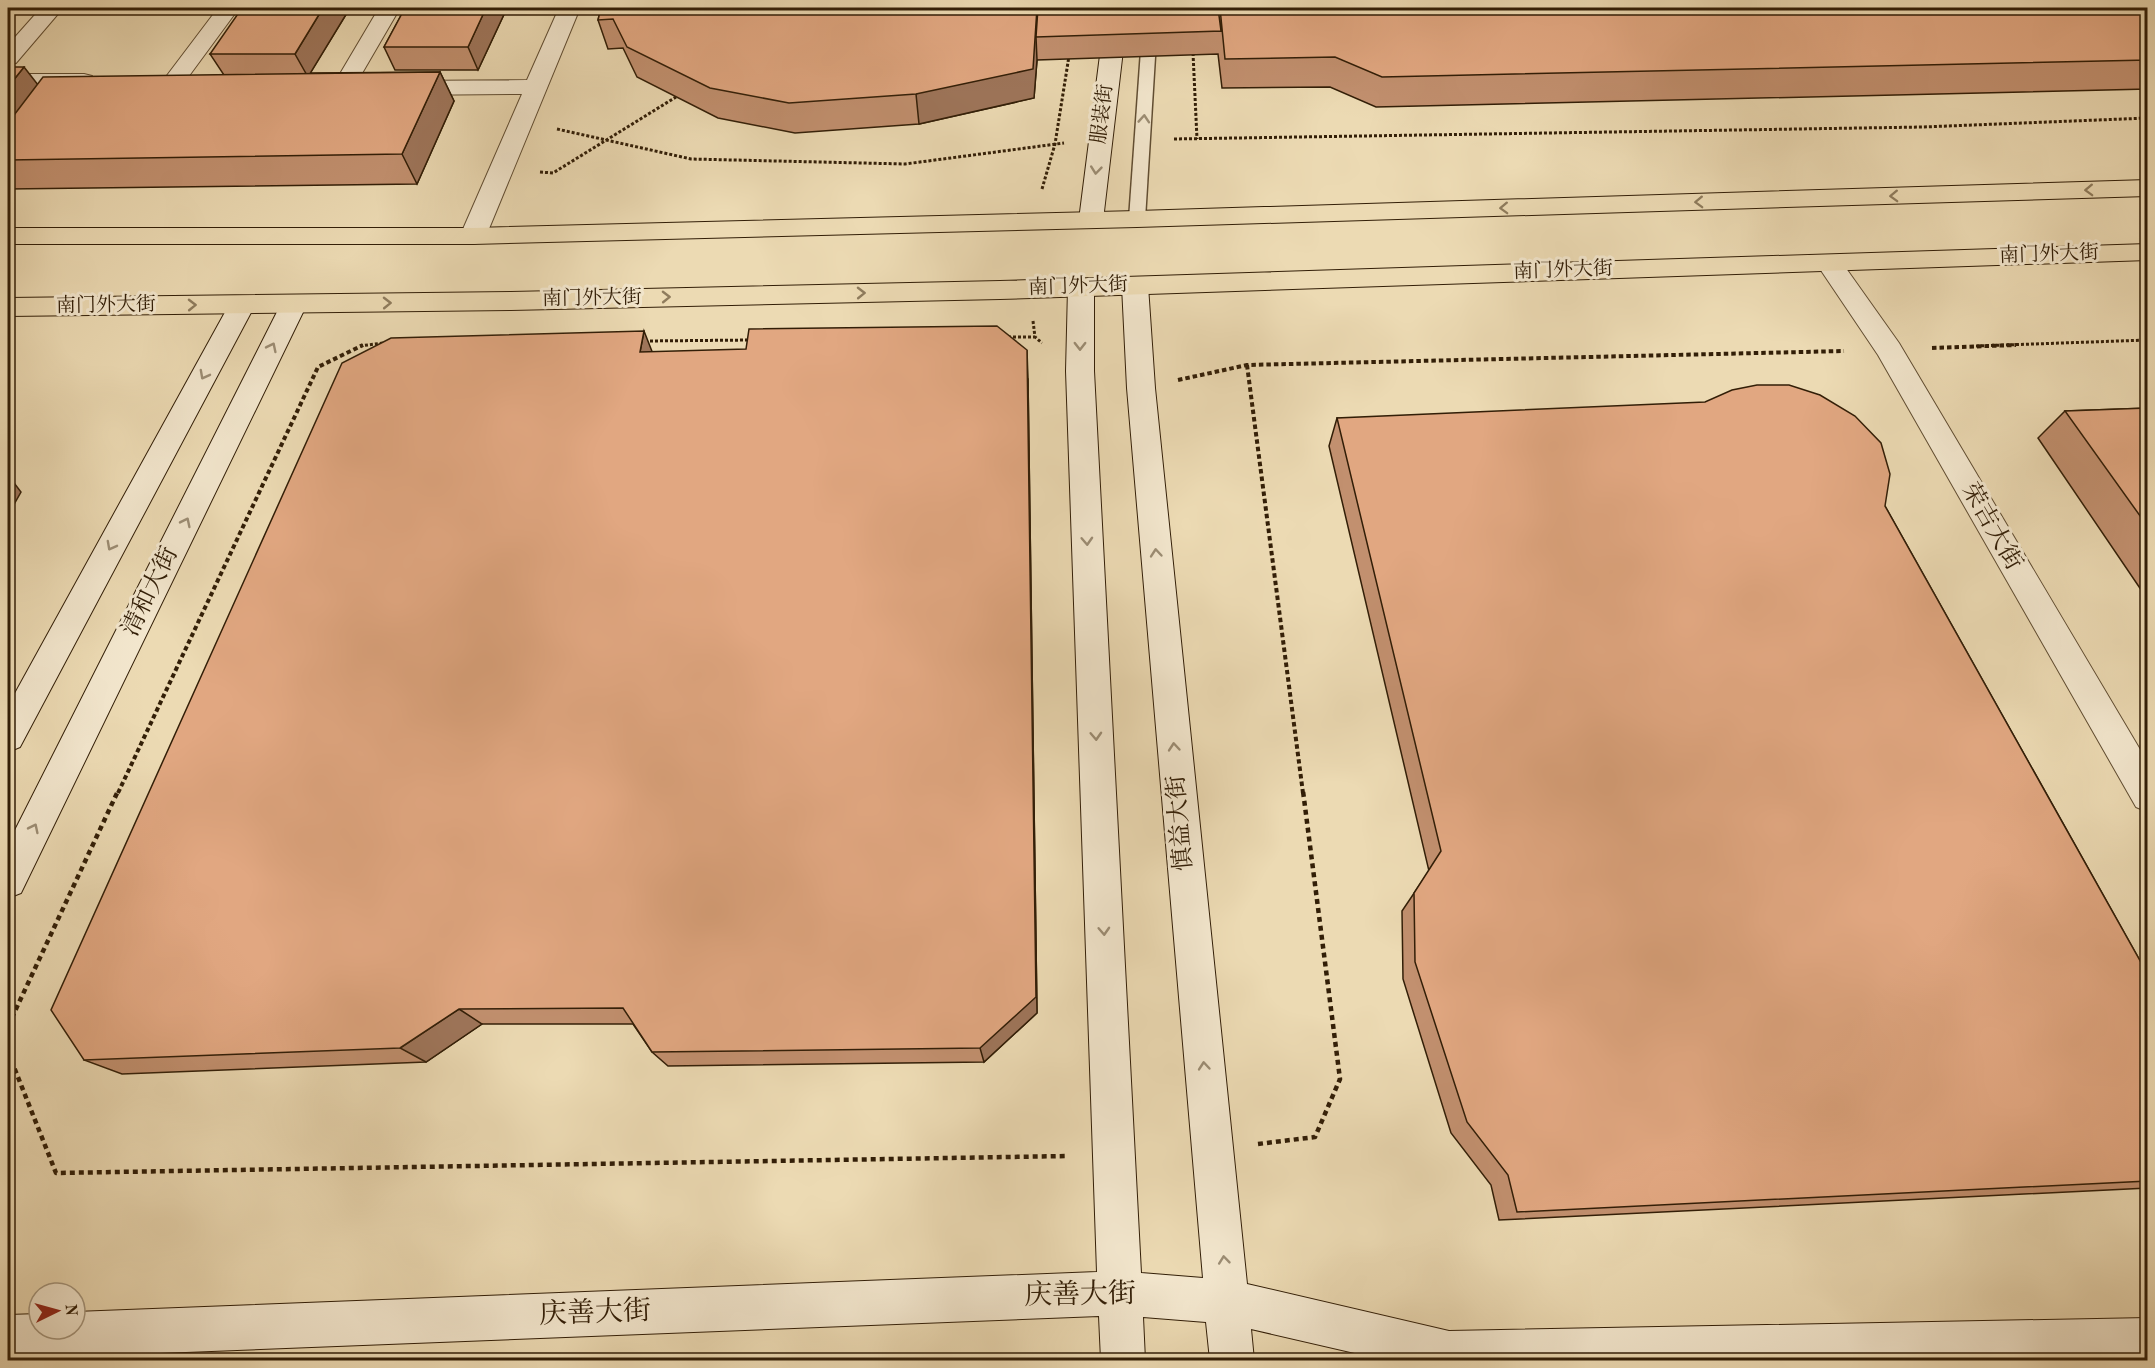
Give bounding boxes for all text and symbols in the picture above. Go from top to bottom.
street label: 服装街 [1087,83,1117,145]
one-way arrow [1137,114,1150,123]
one-way arrow [1090,165,1103,174]
one-way arrow [2085,184,2094,196]
one-way arrow [1890,190,1899,202]
one-way arrow [1695,196,1704,208]
one-way arrow [1500,202,1509,214]
street label: 南门外大街 [1999,241,2099,267]
street label: 南门外大街 [1513,257,1613,283]
street label: 南门外大街 [1028,273,1128,299]
street label: 南门外大街 [542,286,642,310]
one-way arrow [856,287,865,299]
one-way arrow [661,291,670,304]
street label: 南门外大街 [56,293,156,317]
one-way arrow [382,296,391,309]
one-way arrow [187,299,196,311]
one-way arrow [1074,342,1086,351]
one-way arrow [265,343,277,354]
one-way arrow [200,368,211,379]
street label: 荣吉大街 [1957,478,2028,575]
one-way arrow [178,517,190,528]
one-way arrow [1081,537,1094,546]
one-way arrow [107,540,118,550]
street label: 清和大街 [116,542,183,640]
one-way arrow [1150,548,1163,557]
one-way arrow [1089,731,1102,740]
one-way arrow [1168,742,1181,751]
street label: 慎益大街 [1162,774,1197,872]
one-way arrow [26,824,38,835]
one-way arrow [1098,926,1111,935]
one-way arrow [1198,1062,1211,1071]
one-way arrow [1218,1256,1230,1265]
street label: 庆善大街 [1024,1278,1136,1311]
north arrow [27,1281,87,1341]
street label: 庆善大街 [538,1295,651,1330]
text: N [61,1303,79,1317]

